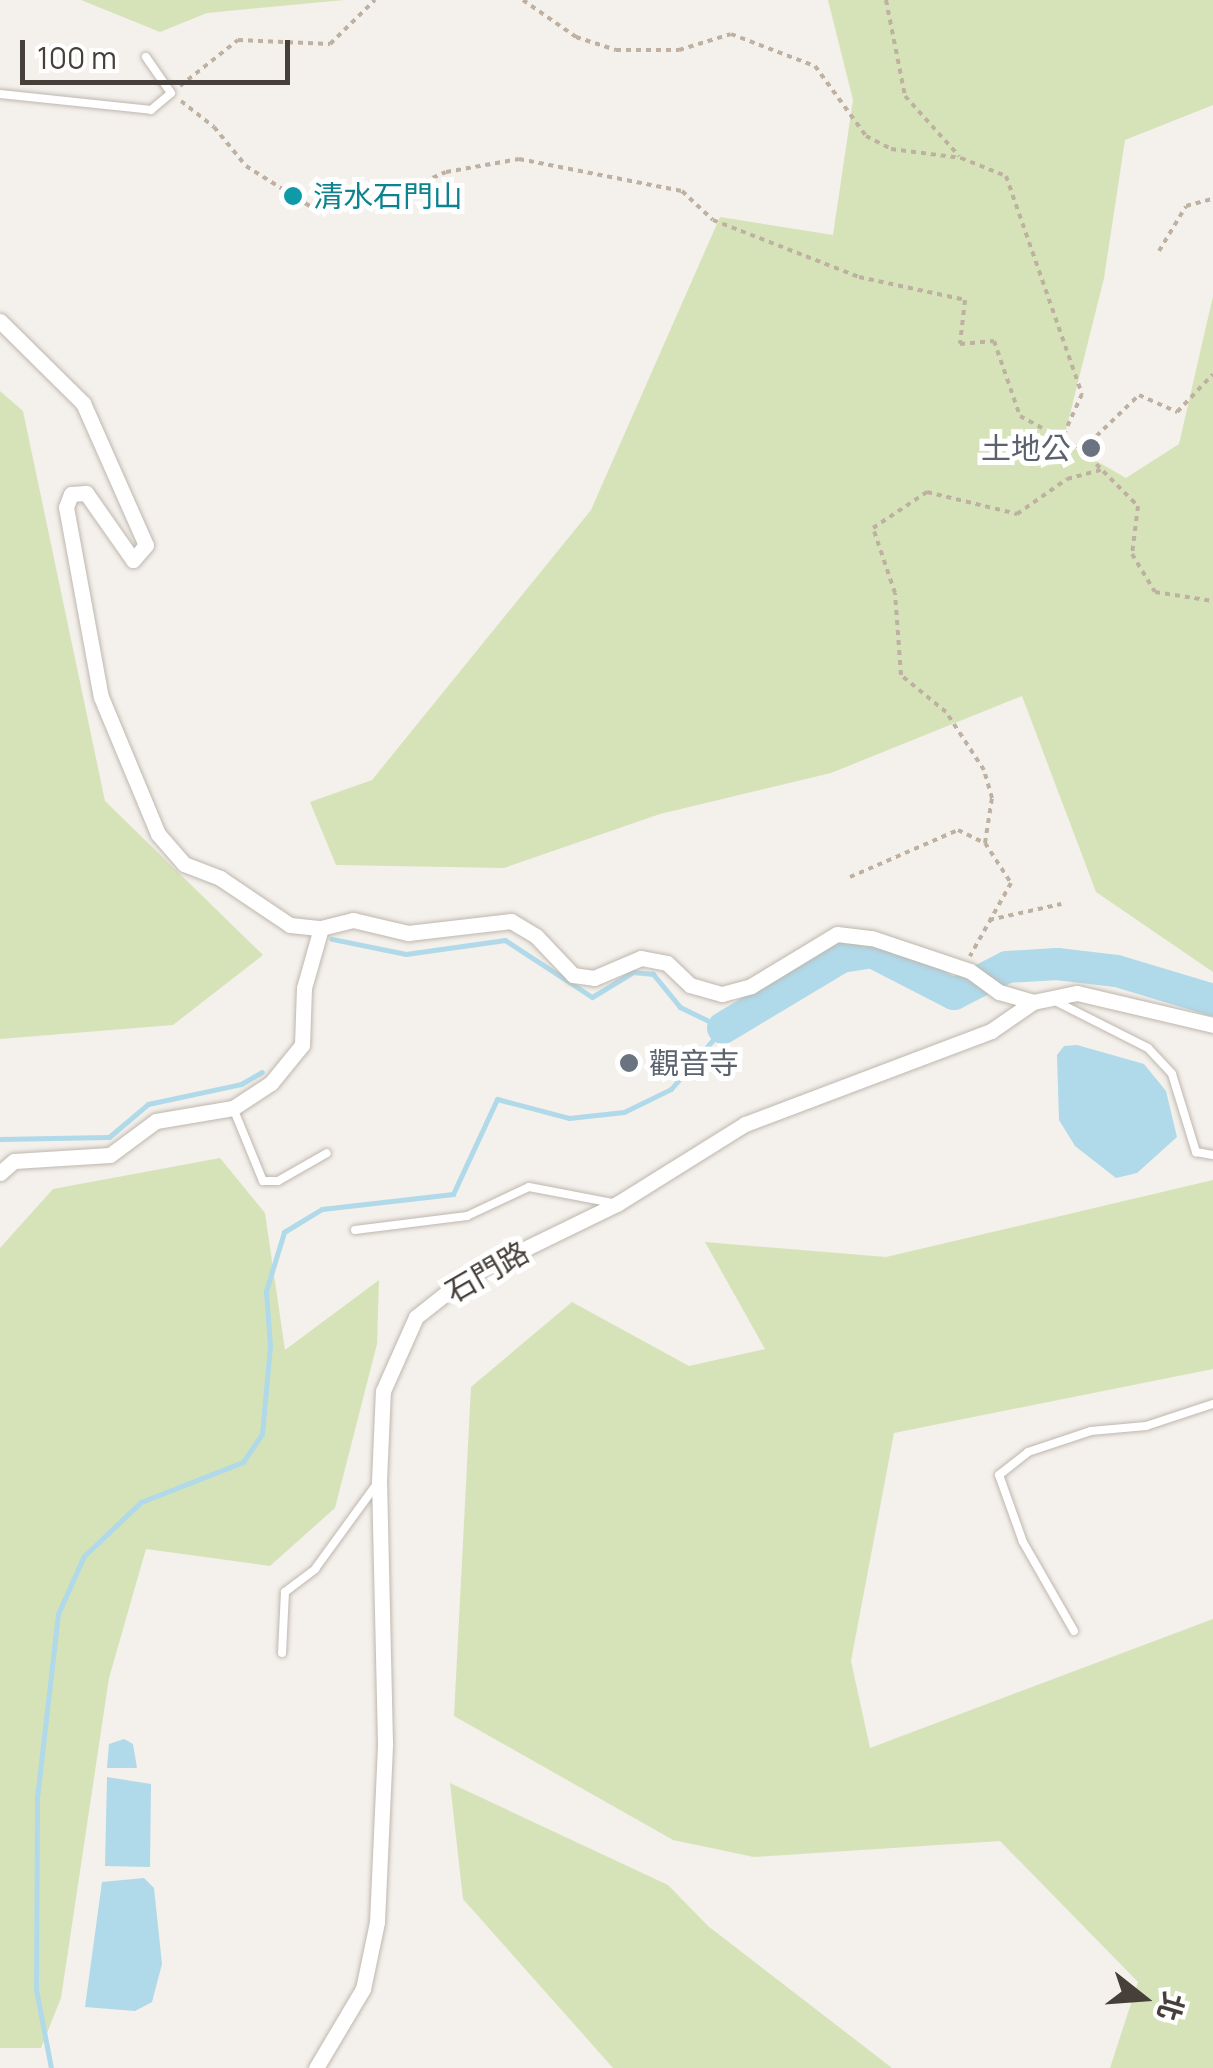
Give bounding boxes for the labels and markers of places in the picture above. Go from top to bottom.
place label: 清水石門山 [313,178,463,214]
marker: 清水石門山 [282,185,304,207]
place label: 土地公 [981,430,1071,466]
marker: 土地公 [1080,437,1102,459]
place label: 觀音寺 [649,1045,739,1081]
marker: 觀音寺 [618,1052,640,1074]

